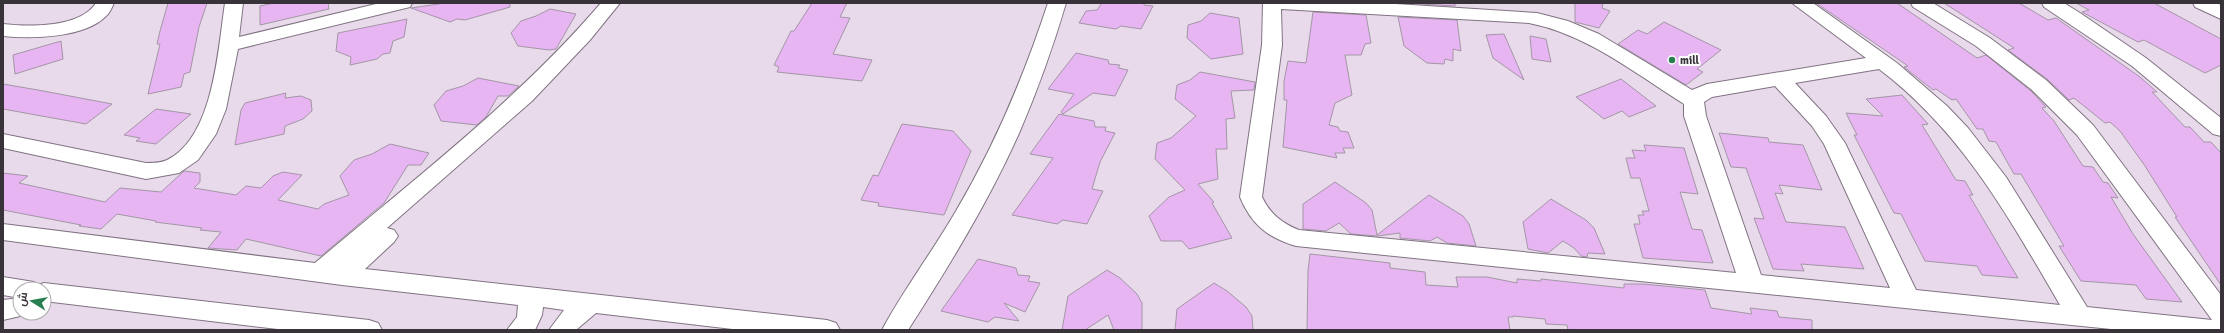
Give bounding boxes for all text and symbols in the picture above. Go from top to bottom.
place label: mill [1680,54,1700,67]
marker: mill [1667,55,1677,65]
north arrow [12,281,52,321]
text: ش [15,291,30,307]

